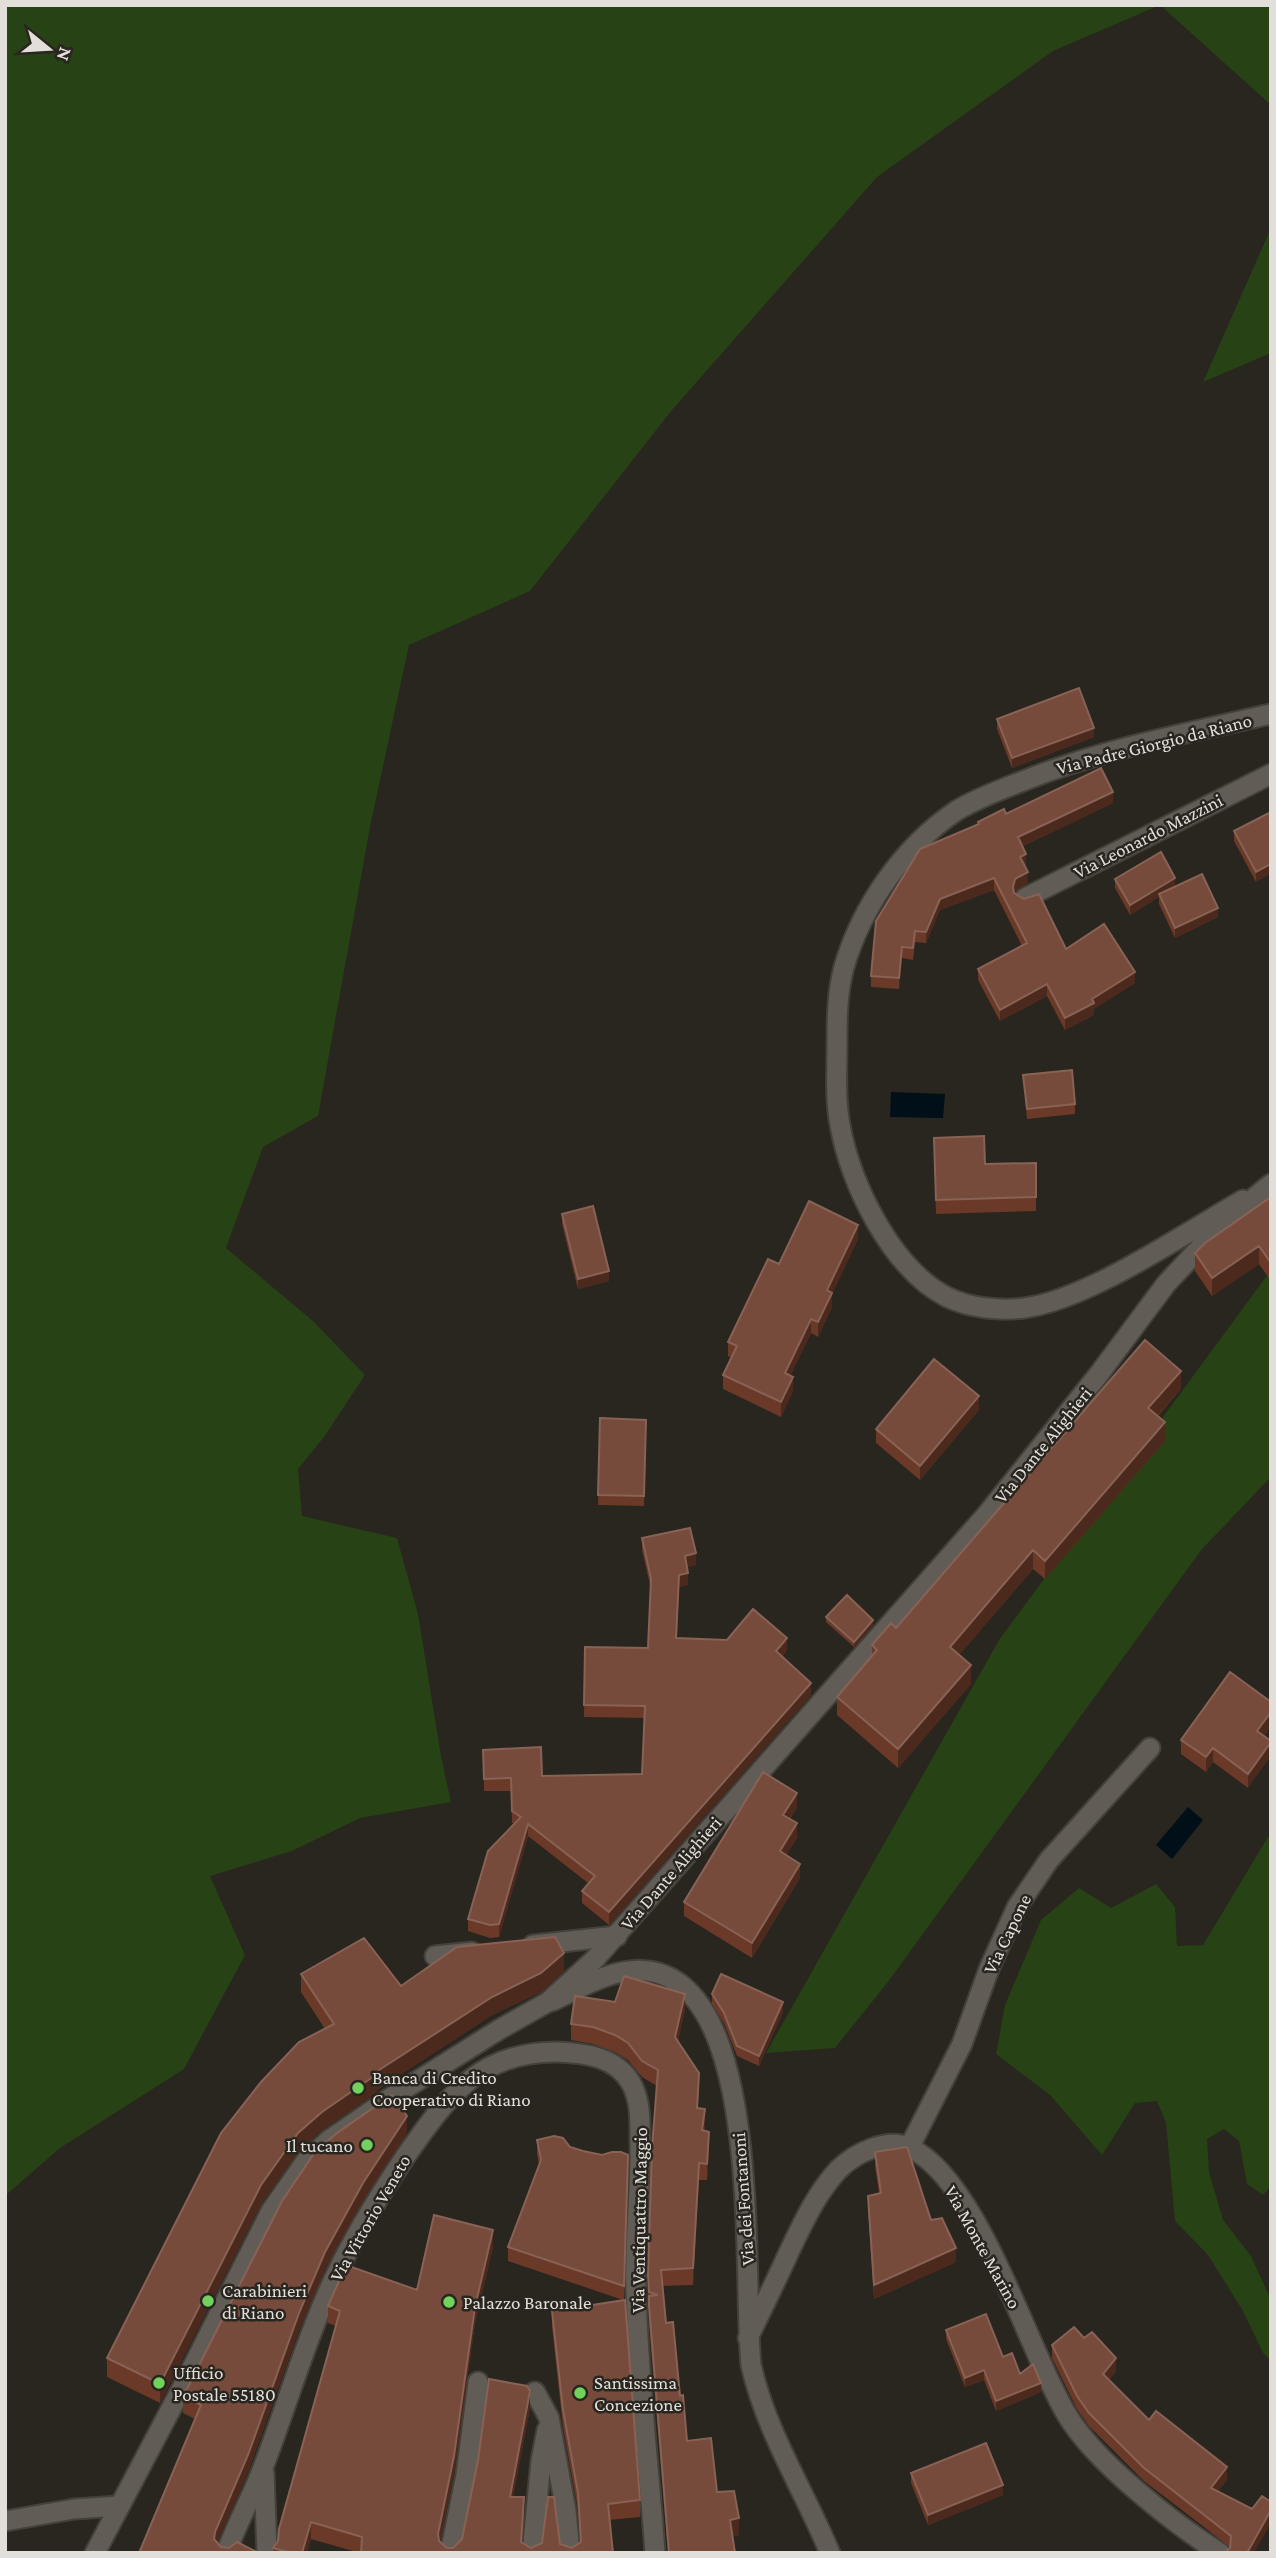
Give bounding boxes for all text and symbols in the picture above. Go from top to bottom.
north arrow [14,14,84,84]
text: N [53,45,77,64]
street label: Via Padre Giorgio da Riano [1054,710,1254,778]
street label: Via Leonardo Mazzini [1070,789,1226,883]
street label: Via Dante Alighieri [990,1383,1096,1507]
street label: Via Dante Alighieri [616,1812,726,1934]
street label: Via Capone [979,1891,1035,1977]
place label: Banca di Credito Cooperativo di Riano [372,2067,531,2110]
marker: Banca di Credito Cooperativo di Riano [350,2080,366,2096]
street label: Via Ventiquattro Maggio [627,2127,651,2313]
street label: Via dei Fontanoni [728,2132,758,2266]
place label: Il tucano [286,2135,353,2156]
marker: Il tucano [359,2137,375,2153]
street label: Via Vittorio Veneto [325,2151,415,2285]
street label: Via Monte Marino [941,2182,1025,2312]
place label: Carabinieri di Riano [222,2280,307,2323]
place label: Palazzo Baronale [463,2292,591,2313]
marker: Carabinieri di Riano [200,2293,216,2309]
marker: Palazzo Baronale [441,2294,457,2310]
place label: Ufficio Postale 55180 [173,2362,276,2405]
place label: Santissima Concezione [594,2372,682,2415]
marker: Ufficio Postale 55180 [151,2375,167,2391]
marker: Santissima Concezione [572,2385,588,2401]

